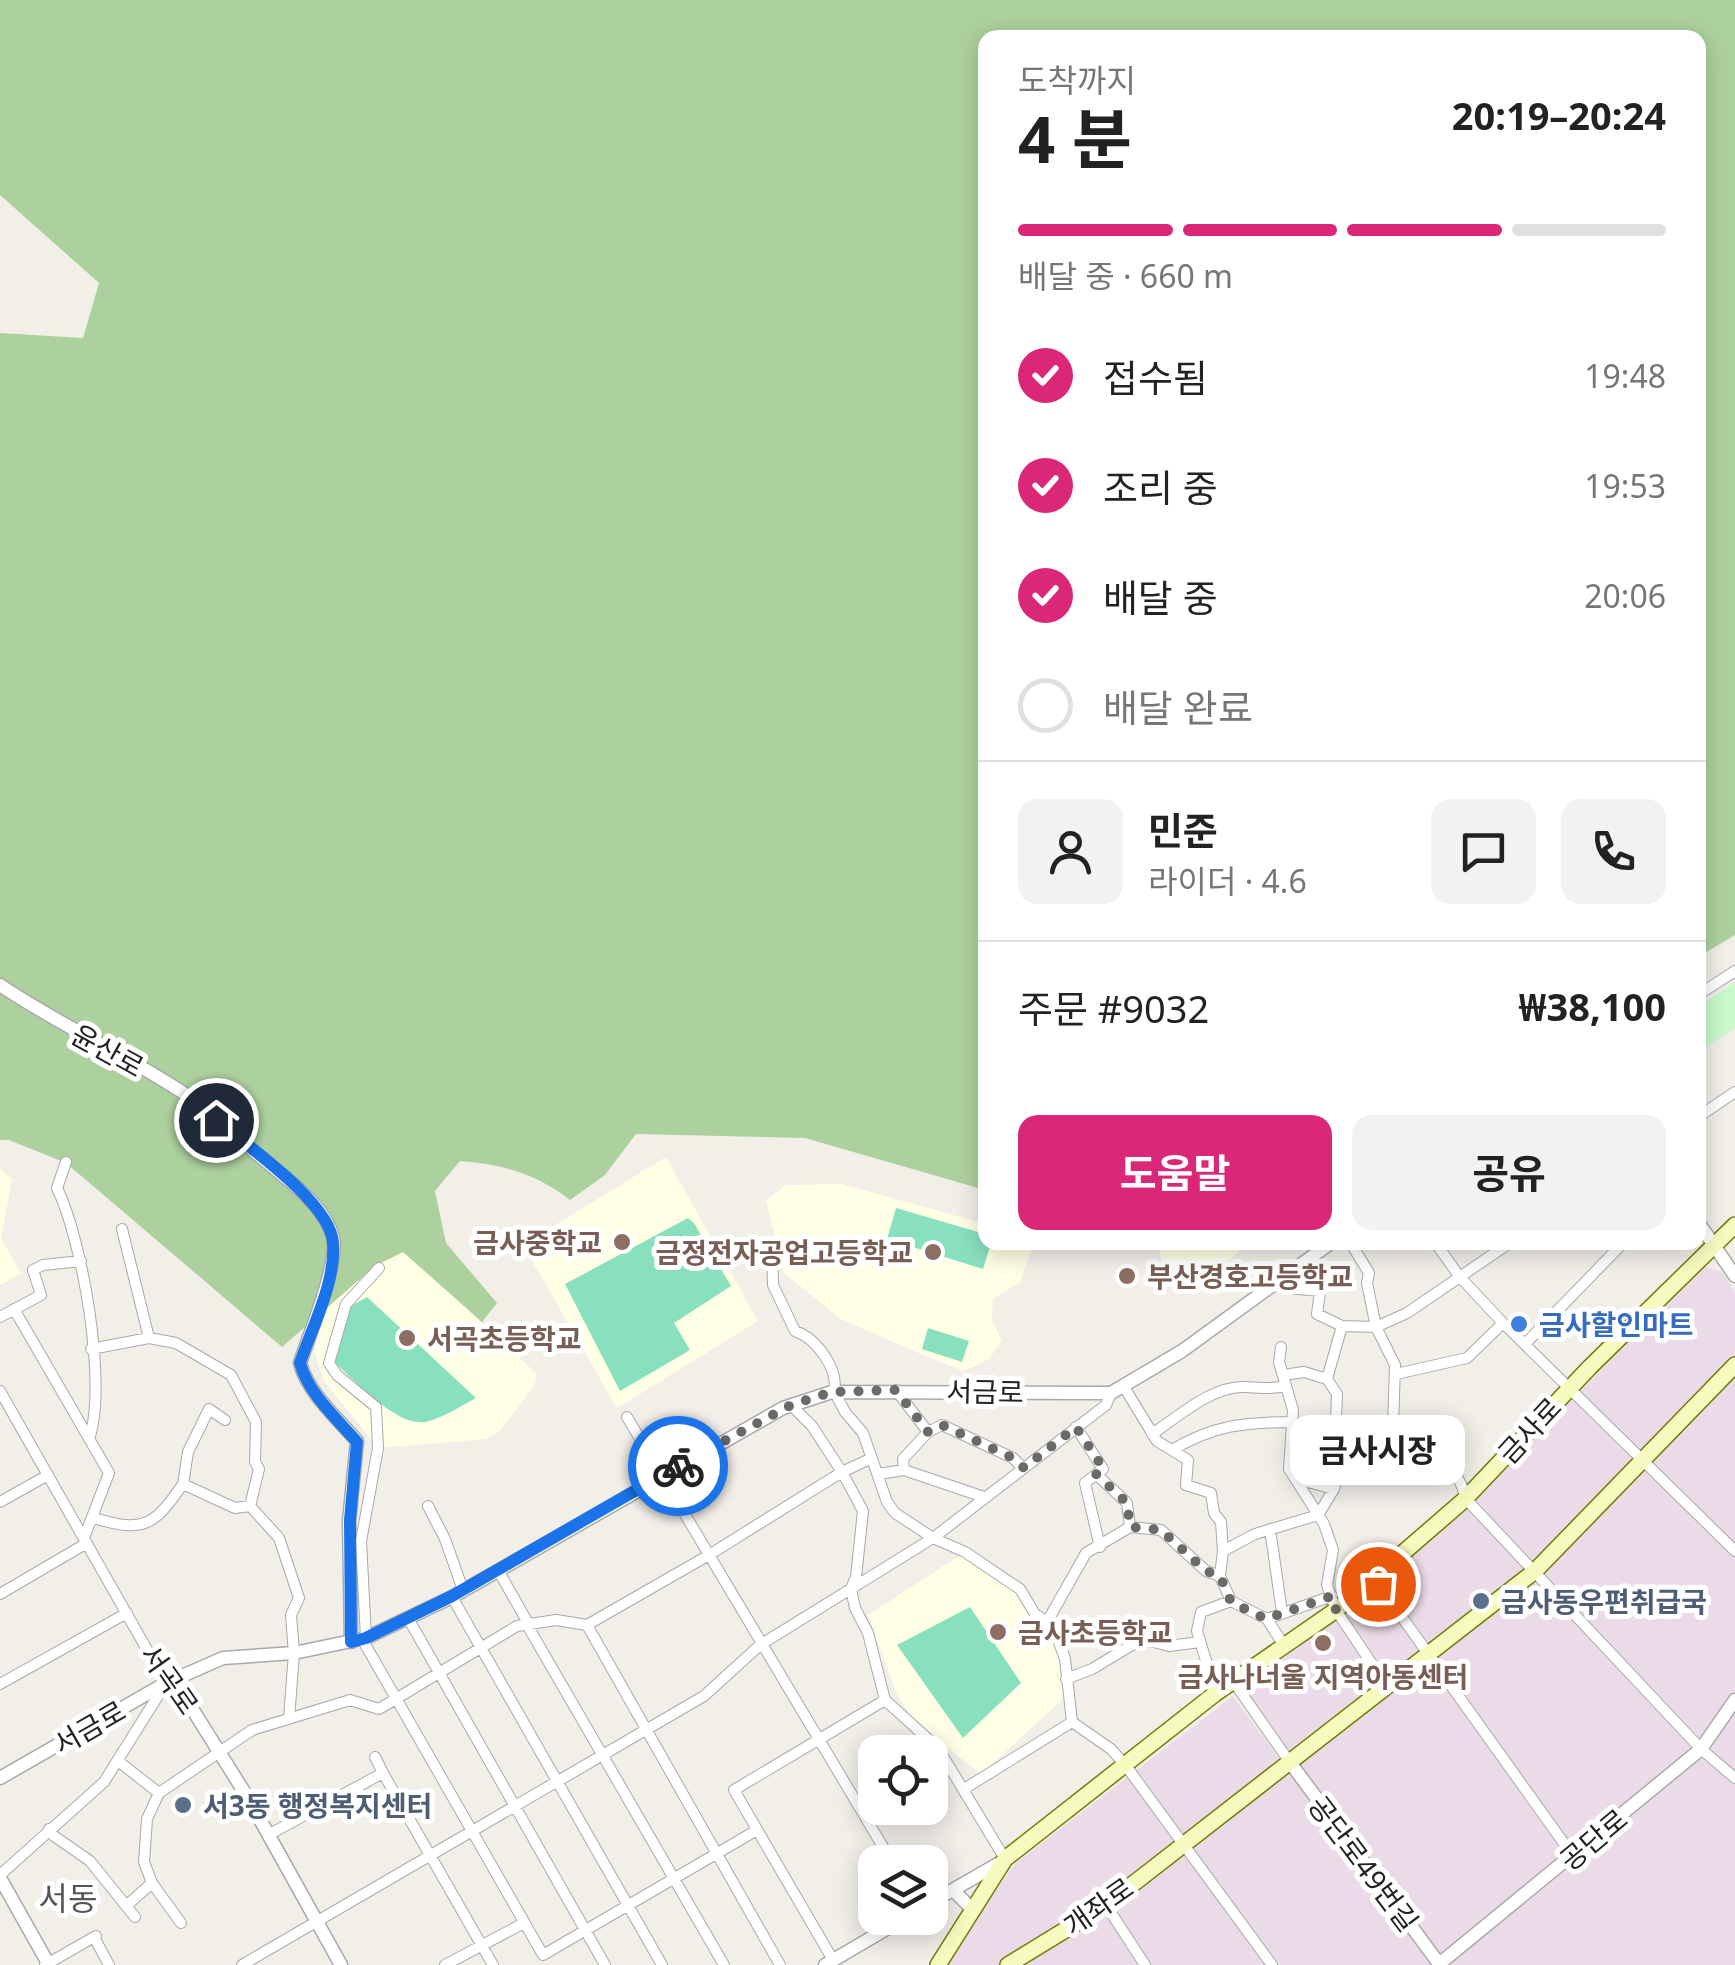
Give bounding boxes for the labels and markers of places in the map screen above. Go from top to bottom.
pin [174,1078,259,1163]
place label: 금사중학교 [473,1223,602,1261]
marker: 금사중학교 [611,1231,633,1253]
place label: 금정전자공업고등학교 [655,1233,913,1271]
marker: 금정전자공업고등학교 [922,1241,944,1263]
place label: 부산경호고등학교 [1147,1257,1353,1295]
marker: 부산경호고등학교 [1116,1265,1138,1287]
place label: 금사할인마트 [1539,1305,1694,1343]
marker: 금사할인마트 [1508,1313,1530,1335]
place label: 서곡초등학교 [427,1319,582,1357]
marker: 서곡초등학교 [396,1327,418,1349]
callout: 금사시장 [1290,1414,1466,1484]
pin [1336,1542,1421,1627]
place label: 금사동우편취급국 [1501,1582,1707,1620]
marker: 금사동우편취급국 [1470,1590,1492,1612]
place label: 금사초등학교 [1018,1613,1173,1651]
marker: 금사초등학교 [987,1621,1009,1643]
marker: 금사나너울 지역아동센터 [1312,1632,1334,1654]
place label: 금사나너울 지역아동센터 [1178,1657,1468,1695]
place label: 서3동 행정복지센터 [203,1786,432,1824]
marker: 서3동 행정복지센터 [172,1794,194,1816]

